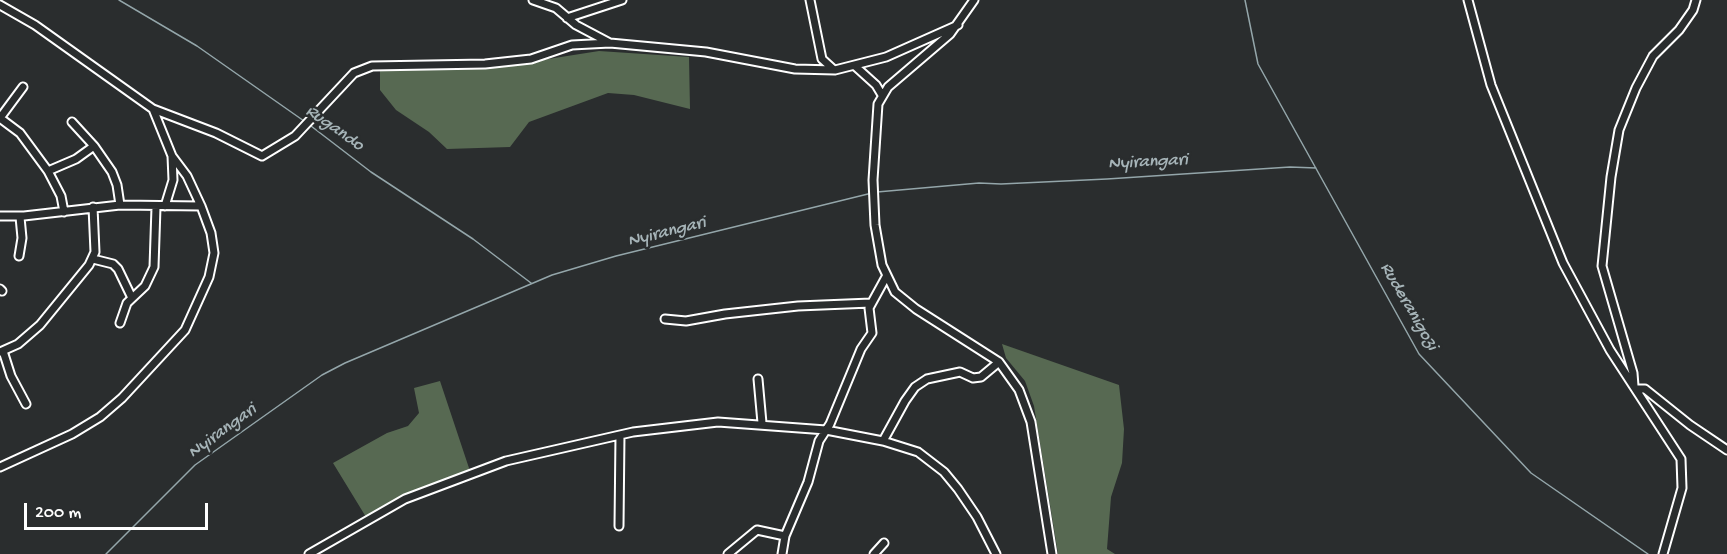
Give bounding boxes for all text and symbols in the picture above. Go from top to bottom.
water label: Rugando [301,101,367,157]
water label: Nyirangari [1108,150,1188,176]
water label: Nyirangari [626,213,708,253]
water label: Ruderanigozi [1374,259,1442,355]
water label: Nyirangari [184,400,262,464]
scale bar [27,491,212,529]
text: 200 m [35,503,81,524]

